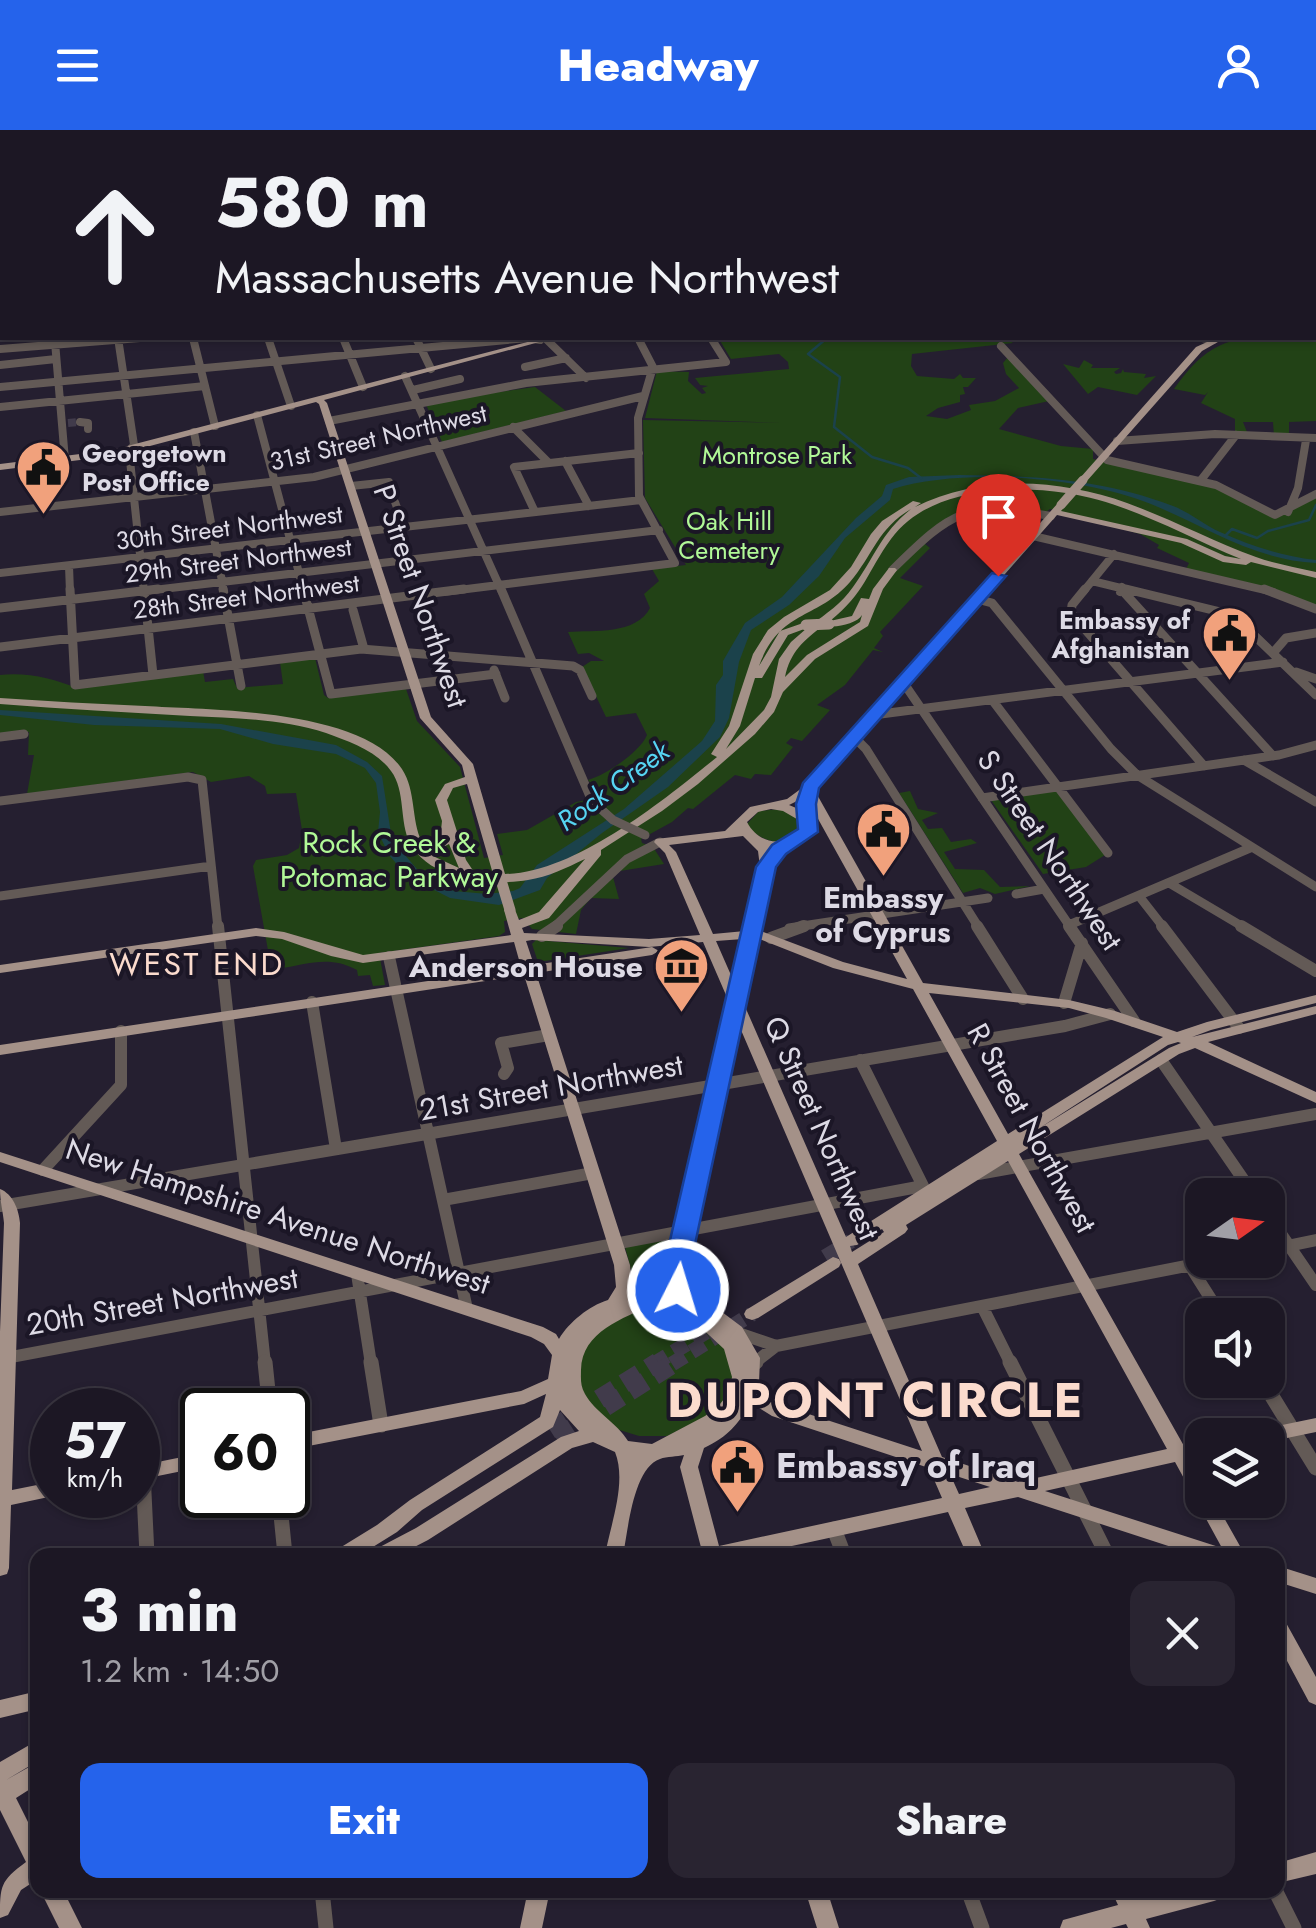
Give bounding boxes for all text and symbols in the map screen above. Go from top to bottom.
text: Headway [557,33,759,98]
icon: menu [50,38,105,93]
icon: person [1211,38,1266,93]
text: 580 m [215,152,429,253]
icon: ahead [50,170,180,300]
text: Massachusetts Avenue Northwest [215,245,839,310]
street label: 31st Street Northwest [266,395,490,479]
place label: Georgetown Post Office [82,435,227,500]
public building icon: Georgetown Post Office [13,437,73,516]
park label: Montrose Park [702,437,852,473]
pin [956,474,1041,577]
street label: P Street Northwest [363,479,480,714]
icon: arrive [971,489,1026,544]
street label: 30th Street Northwest [113,495,345,559]
park label: Oak Hill Cemetery [678,503,780,568]
street label: 29th Street Northwest [122,528,354,592]
street label: 28th Street Northwest [131,564,361,628]
place label: Embassy of Afghanistan [1051,602,1191,667]
public building icon: Embassy of Afghanistan [1199,604,1259,683]
water label: Rock Creek [548,730,679,841]
street label: S Street Northwest [967,741,1134,959]
public building icon: Embassy of Cyprus [853,799,913,878]
park label: Rock Creek & Potomac Parkway [280,821,499,898]
place label: Embassy of Cyprus [815,876,951,953]
museum icon: Anderson House [652,936,712,1015]
district label: WEST END [109,941,285,987]
place label: Anderson House [408,945,643,988]
street label: Q Street Northwest [753,1009,891,1247]
street label: R Street Northwest [957,1015,1108,1241]
street label: 21st Street Northwest [416,1043,687,1131]
street label: New Hampshire Avenue Northwest [60,1127,496,1305]
north arrow [1185,1178,1285,1278]
map controls [1185,1178,1285,1518]
position arrow [626,1238,730,1342]
street label: 20th Street Northwest [23,1256,302,1346]
button: sound [1185,1298,1285,1398]
district label: DUPONT CIRCLE [667,1366,1085,1435]
speed limit sign: 60 [180,1388,310,1518]
text: 57 [64,1404,126,1477]
button: layers [1185,1418,1285,1518]
public building icon: Embassy of Iraq [707,1436,767,1515]
place label: Embassy of Iraq [776,1441,1036,1491]
text: km/h [67,1460,123,1496]
text: 3 min [80,1567,239,1654]
button: close [1130,1581,1235,1686]
text: 1.2 km · 14:50 [80,1648,280,1694]
button: Exit [80,1763,648,1878]
button: Share [668,1763,1235,1878]

